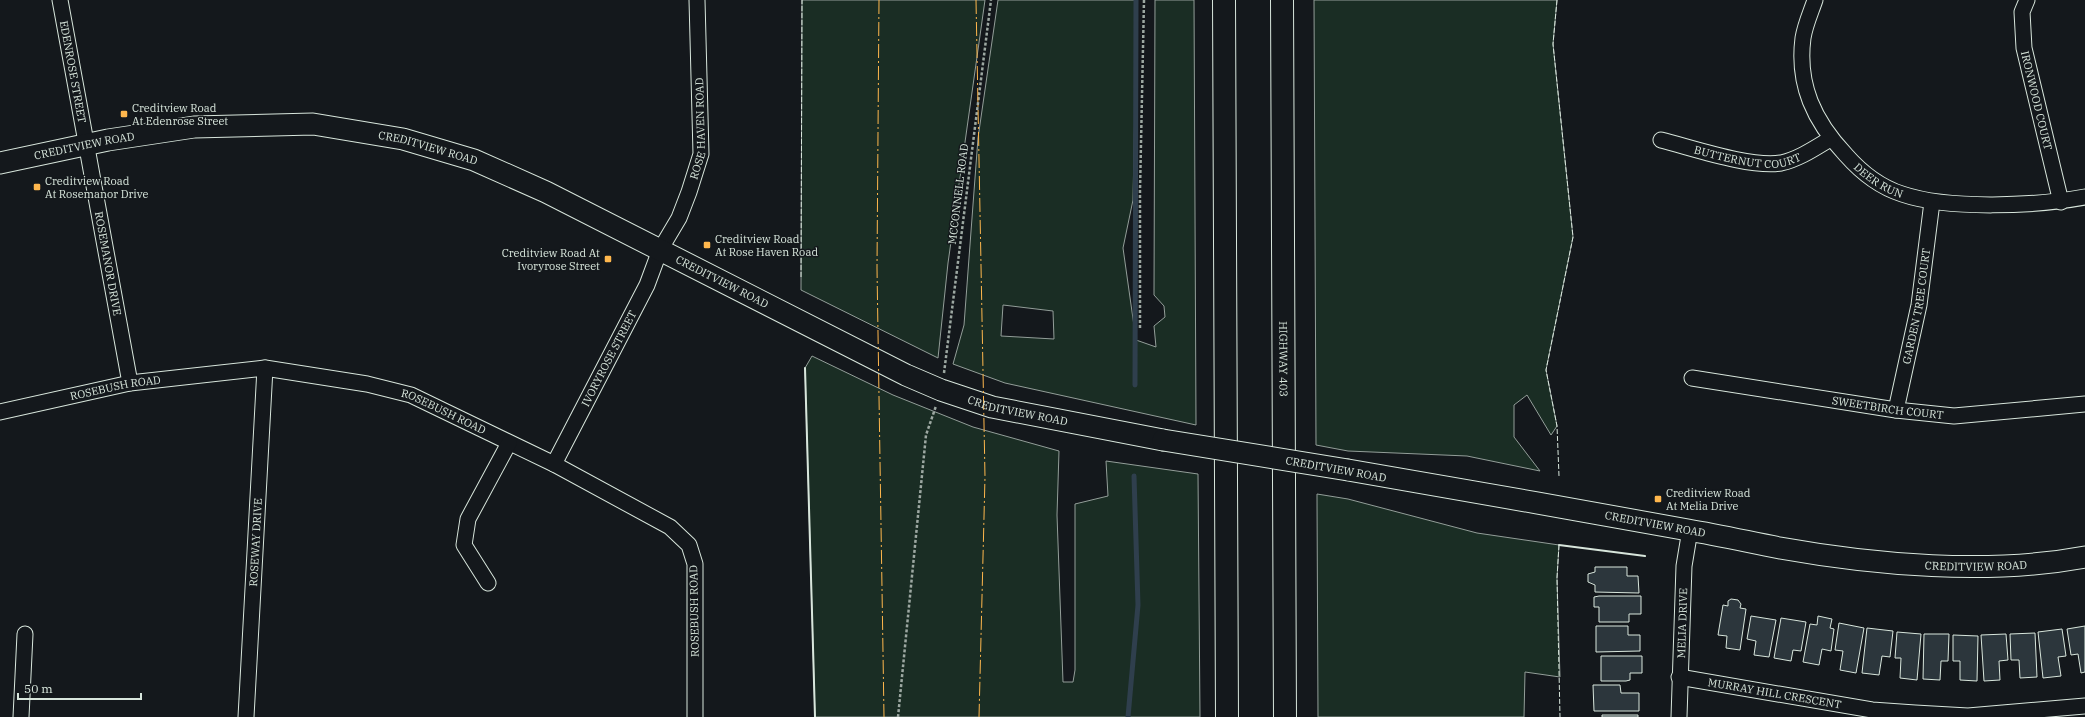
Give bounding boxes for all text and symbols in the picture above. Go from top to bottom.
street label: EDENROSE STREET [57,19,89,124]
street label: IRONWOOD COURT [2018,49,2055,151]
street label: ROSE HAVEN ROAD [686,77,708,181]
place label: Creditview Road At Edenrose Street [132,101,228,128]
marker: Creditview Road At Edenrose Street [119,109,129,119]
street label: CREDITVIEW ROAD [377,128,479,168]
street label: CREDITVIEW ROAD [33,129,136,163]
street label: BUTTERNUT COURT [1693,142,1803,171]
street label: MCCONNELL ROAD [945,143,971,245]
street label: DEER RUN [1851,160,1905,201]
place label: Creditview Road At Rosemanor Drive [45,174,149,201]
marker: Creditview Road At Rosemanor Drive [32,182,42,192]
street label: ROSEMANOR DRIVE [92,210,125,317]
place label: Creditview Road At Rose Haven Road [715,232,818,259]
marker: Creditview Road At Rose Haven Road [702,240,712,250]
place label: Creditview Road At Ivoryrose Street [502,246,600,273]
street label: GARDEN TREE COURT [1899,247,1933,365]
street label: CREDITVIEW ROAD [673,252,771,311]
marker: Creditview Road At Ivoryrose Street [603,254,613,264]
street label: IVORYROSE STREET [578,308,640,409]
street label: HIGHWAY 403 [1276,321,1291,397]
street label: ROSEBUSH ROAD [69,373,162,403]
street label: ROSEBUSH ROAD [400,386,488,437]
street label: CREDITVIEW ROAD [966,392,1069,428]
street label: SWEETBIRCH COURT [1831,393,1944,422]
street label: CREDITVIEW ROAD [1285,453,1388,485]
place label: Creditview Road At Melia Drive [1666,486,1751,513]
marker: Creditview Road At Melia Drive [1653,494,1663,504]
street label: ROSEWAY DRIVE [246,498,265,587]
street label: CREDITVIEW ROAD [1604,508,1707,540]
street label: CREDITVIEW ROAD [1924,558,2028,574]
street label: ROSEBUSH ROAD [686,565,702,657]
street label: MELIA DRIVE [1674,588,1690,659]
scale bar [18,675,141,701]
street label: MURRAY HILL CRESCENT [1707,675,1842,712]
text: 50 m [24,681,53,696]

